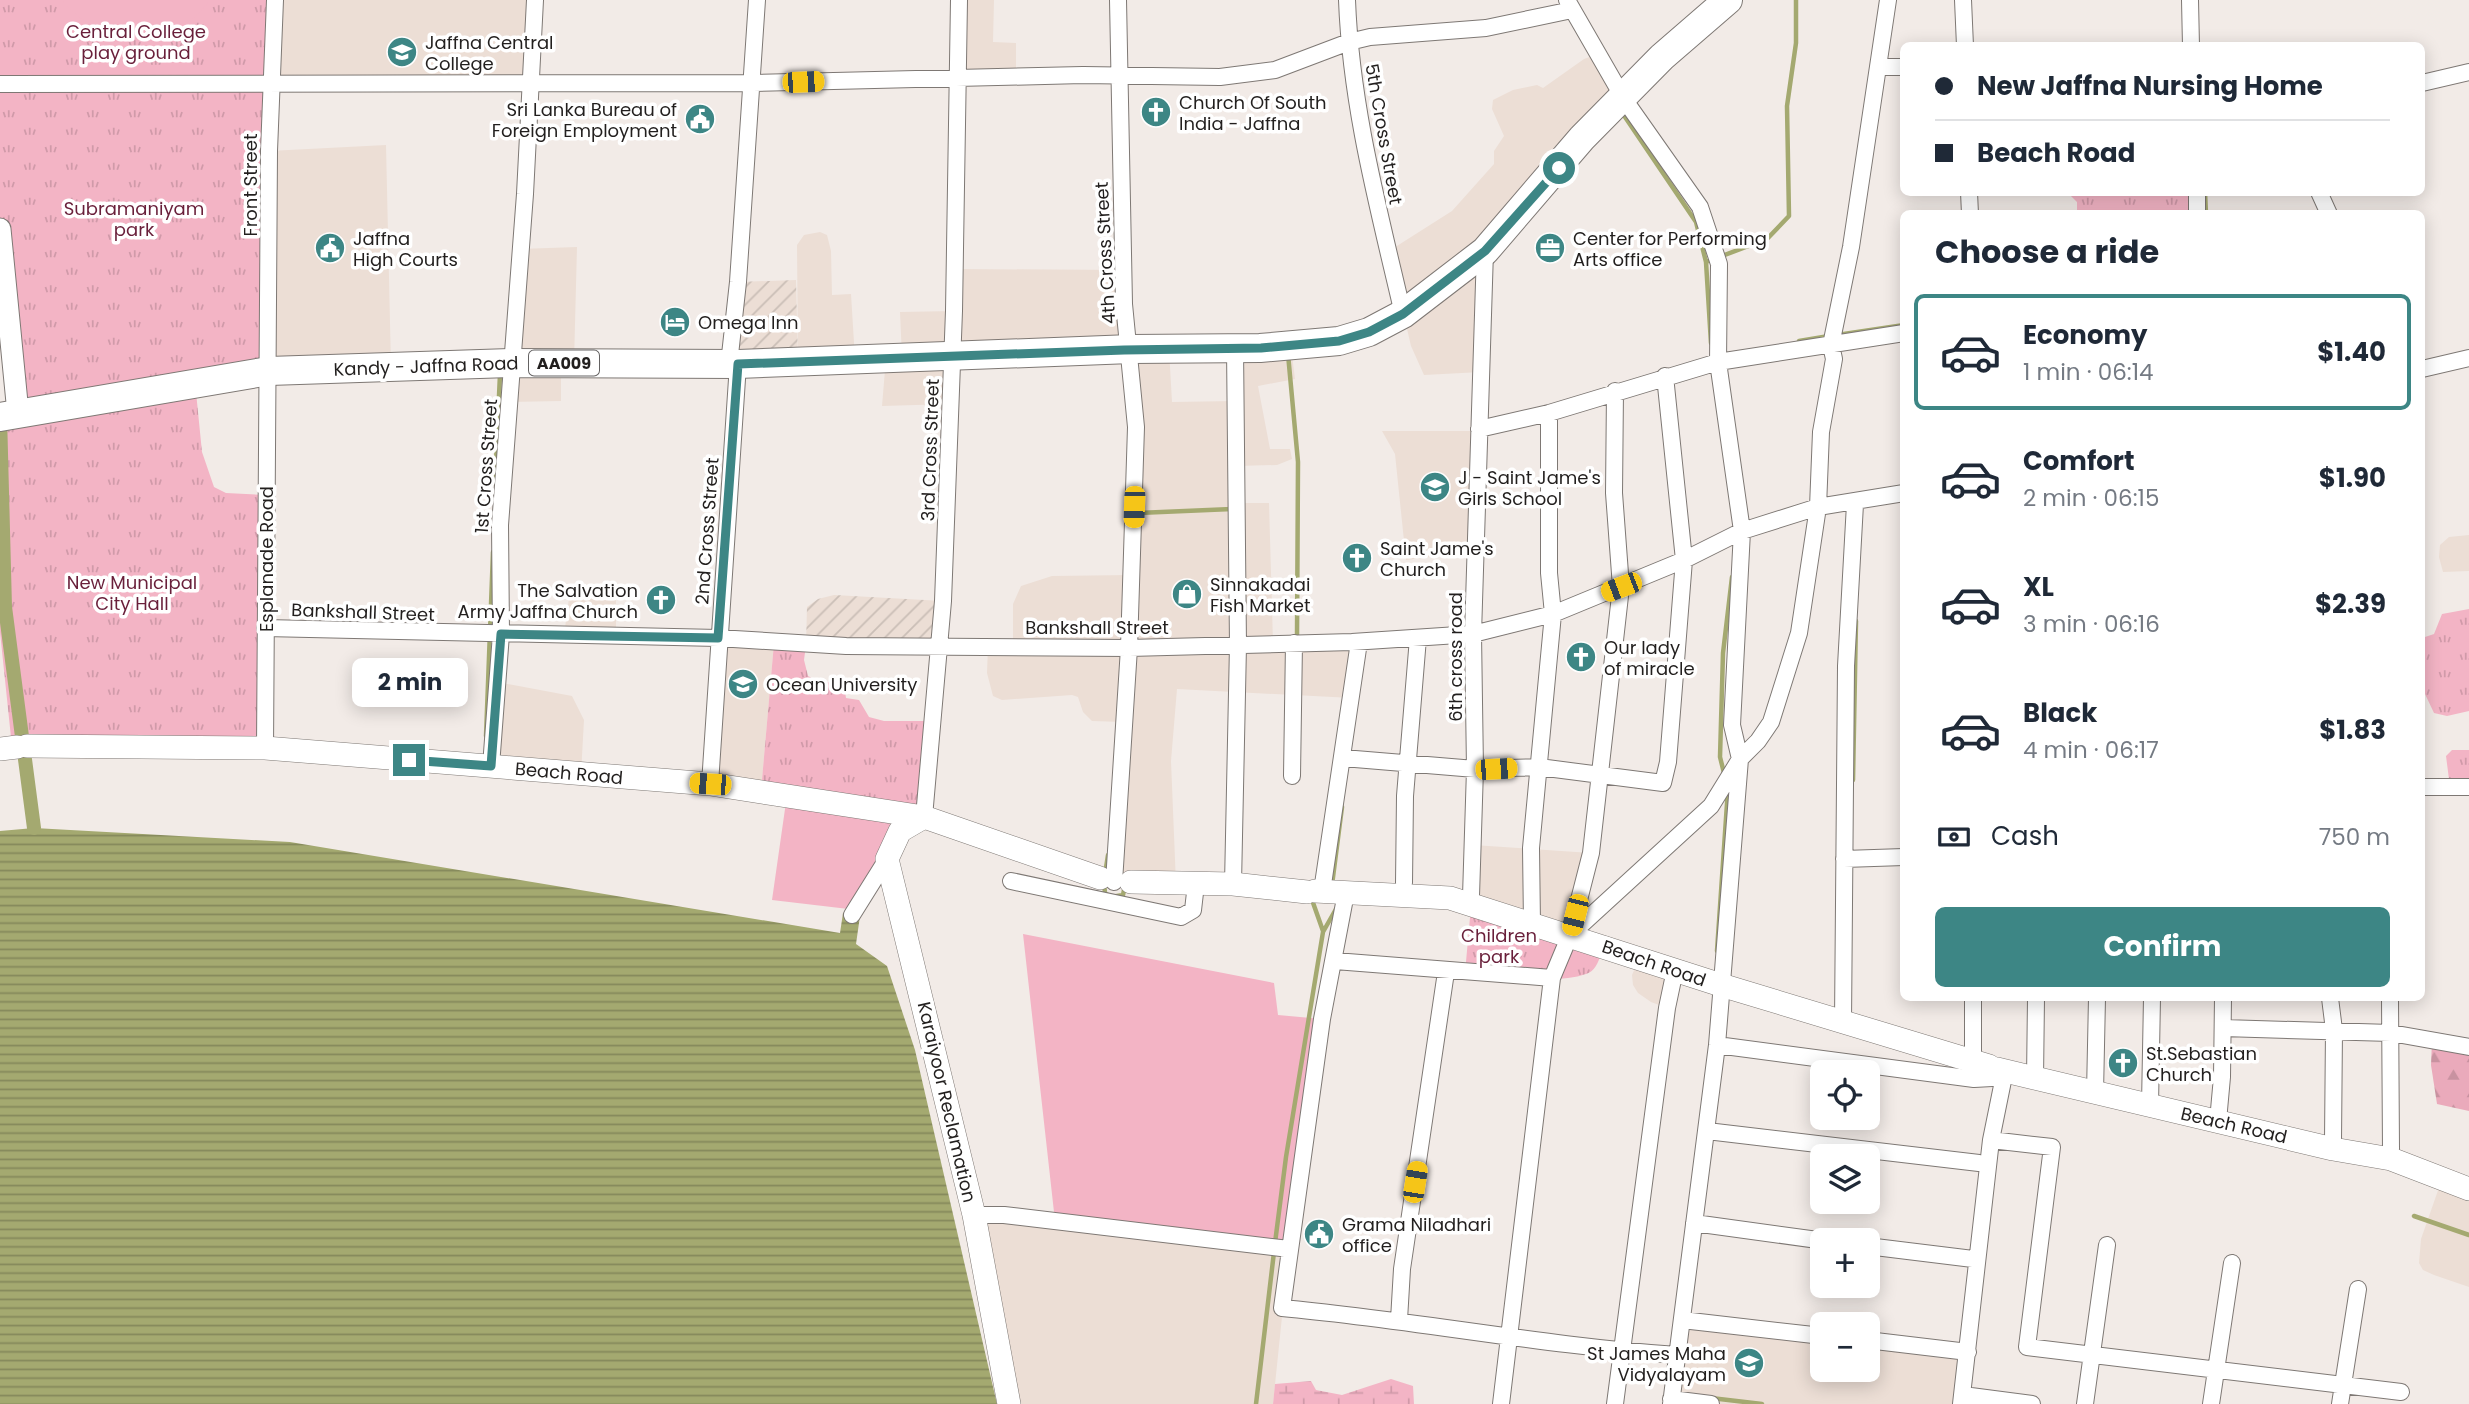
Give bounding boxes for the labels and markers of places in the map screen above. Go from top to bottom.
place label: Jaffna Central College [425,30,553,76]
school or university icon: Jaffna Central College [385,35,419,69]
place label: Church Of South India - Jaffna [1179,90,1326,136]
church icon: Church Of South India - Jaffna [1139,95,1173,129]
place label: Sri Lanka Bureau of Foreign Employment [492,97,677,143]
public building icon: Sri Lanka Bureau of Foreign Employment [683,102,717,136]
place label: Jaffna High Courts [353,226,458,272]
place label: Center for Performing Arts office [1573,226,1767,272]
public building icon: Jaffna High Courts [313,231,347,265]
office icon: Center for Performing Arts office [1533,231,1567,265]
hotel icon: Omega Inn [658,305,692,339]
place label: Omega Inn [698,310,798,335]
place label: J - Saint Jame's Girls School [1458,465,1601,511]
school or university icon: J - Saint Jame's Girls School [1418,470,1452,504]
place label: Saint Jame's Church [1380,536,1494,582]
church icon: Saint Jame's Church [1340,541,1374,575]
place label: Sinnakadai Fish Market [1210,572,1311,618]
shop icon: Sinnakadai Fish Market [1170,577,1204,611]
place label: The Salvation Army Jaffna Church [458,578,638,624]
church icon: The Salvation Army Jaffna Church [644,583,678,617]
place label: Our lady of miracle [1604,635,1695,681]
church icon: Our lady of miracle [1564,640,1598,674]
school or university icon: Ocean University [726,667,760,701]
place label: Ocean University [766,672,917,697]
place label: St.Sebastian Church [2146,1041,2257,1087]
church icon: St.Sebastian Church [2106,1046,2140,1080]
place label: Grama Niladhari office [1342,1212,1491,1258]
public building icon: Grama Niladhari office [1302,1217,1336,1251]
place label: St James Maha Vidyalayam [1587,1341,1726,1387]
school or university icon: St James Maha Vidyalayam [1732,1346,1766,1380]

